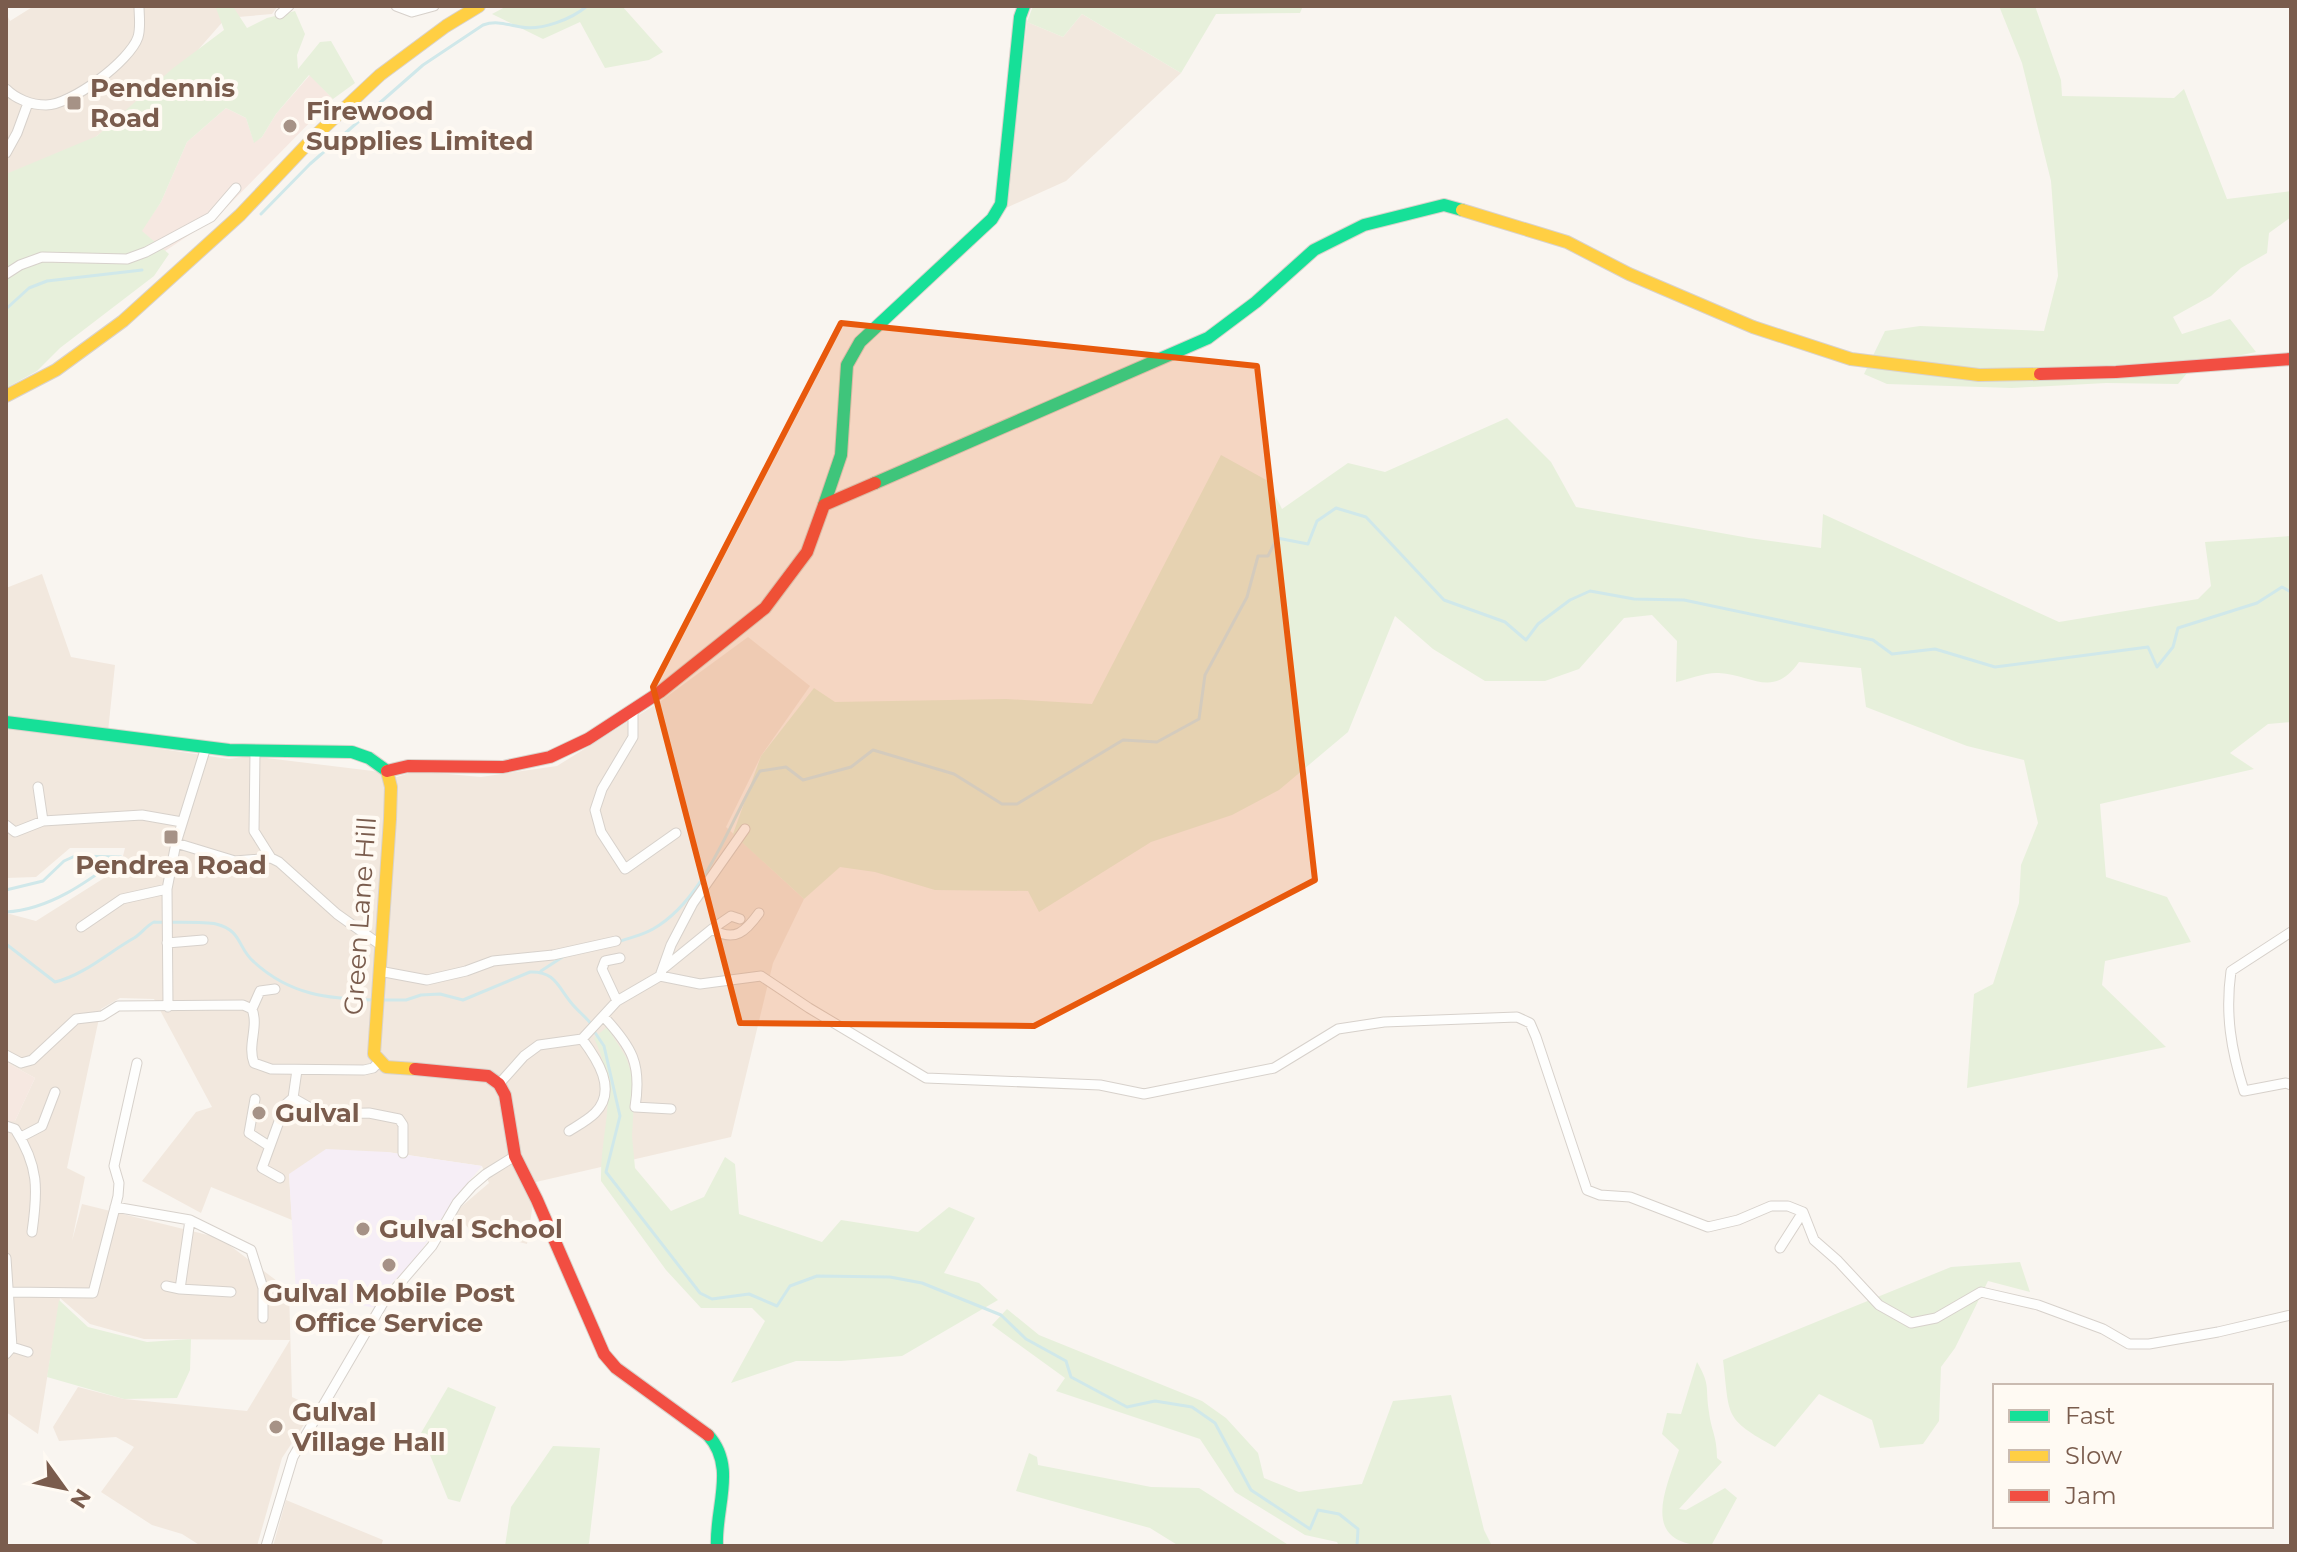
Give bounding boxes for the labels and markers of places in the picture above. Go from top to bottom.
place label: Pendennis Road [90,72,235,134]
marker: Pendennis Road [65,94,83,112]
place label: Firewood Supplies Limited [306,95,533,157]
marker: Firewood Supplies Limited [281,117,299,135]
marker: Pendrea Road [162,828,180,846]
place label: Pendrea Road [75,849,267,881]
place label: Gulval [275,1097,360,1129]
marker: Gulval [250,1104,268,1122]
place label: Gulval School [379,1213,563,1245]
marker: Gulval School [354,1220,372,1238]
marker: Gulval Mobile Post Office Service [380,1256,398,1274]
place label: Gulval Mobile Post Office Service [263,1277,515,1339]
place label: Gulval Village Hall [291,1396,446,1458]
marker: Gulval Village Hall [267,1418,285,1436]

